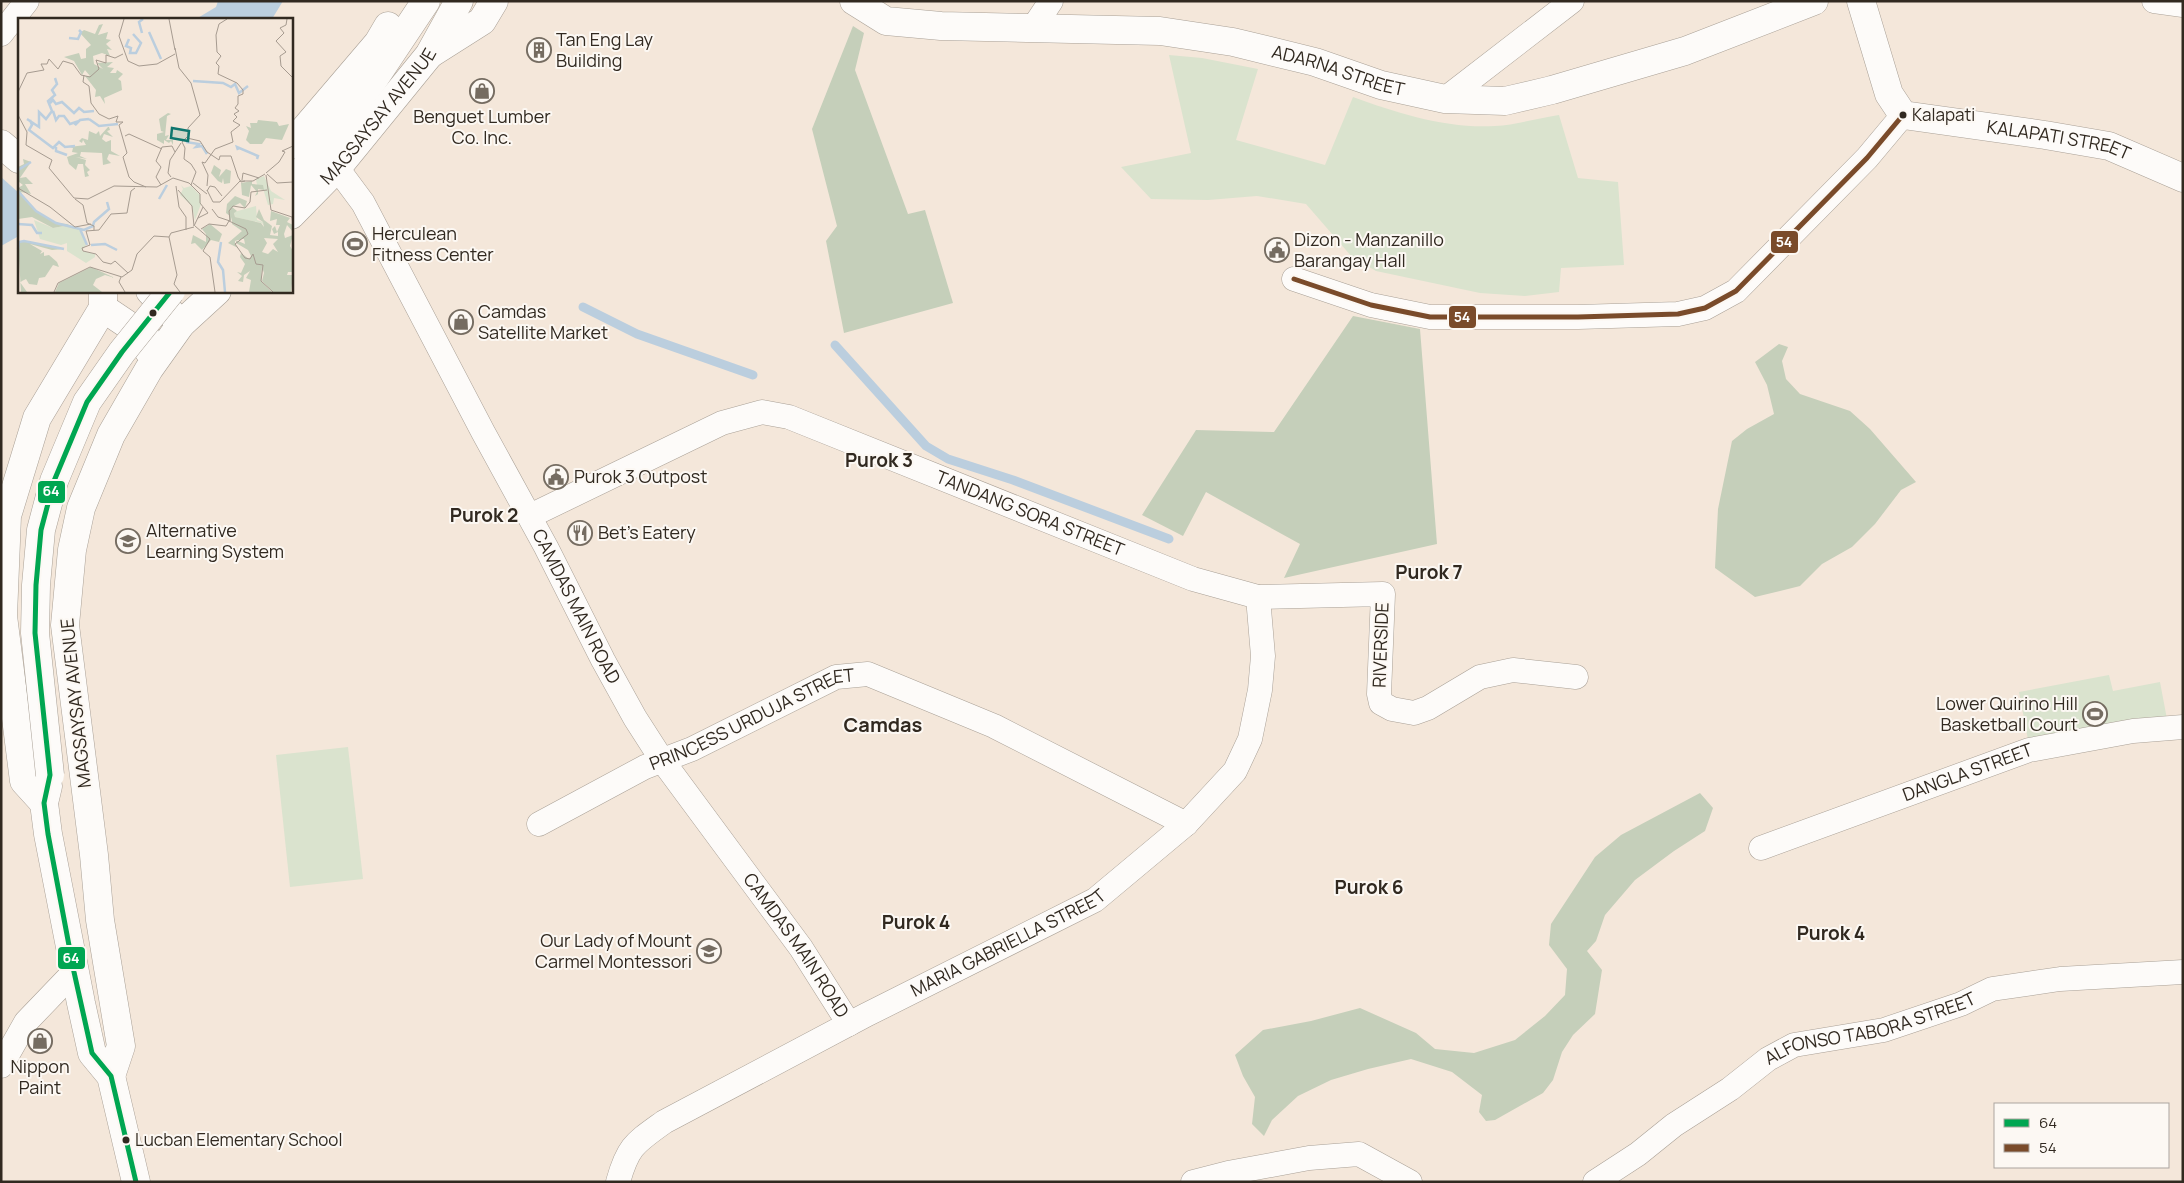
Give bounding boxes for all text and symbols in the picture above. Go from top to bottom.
inset map [18,18,292,292]
place label: Tan Eng Lay Building [556,27,654,72]
building icon: Tan Eng Lay Building [526,37,552,63]
street label: ADARNA STREET [1270,39,1407,101]
street label: MAGSAYSAY AVENUE [314,44,441,189]
shop icon: Benguet Lumber Co. Inc. [469,78,495,104]
place label: Kalapati [1912,103,1975,126]
place label: Benguet Lumber Co. Inc. [413,104,551,149]
marker: Kalapati [1898,110,1908,120]
street label: KALAPATI STREET [1985,114,2135,165]
place label: Herculean Fitness Center [372,221,494,266]
place label: Dizon - Manzanillo Barangay Hall [1294,227,1444,272]
line badge: 54 [1770,230,1799,254]
sports icon: Herculean Fitness Center [342,231,368,257]
text: 54 [1776,232,1792,251]
public building icon: Dizon - Manzanillo Barangay Hall [1264,237,1290,263]
place label: Camdas Satellite Market [478,299,608,344]
line badge: 54 [1448,305,1477,329]
text: 54 [1454,307,1470,326]
unlabelled marker [148,308,158,318]
shop icon: Camdas Satellite Market [448,309,474,335]
district label: Purok 3 [845,447,913,473]
public building icon: Purok 3 Outpost [543,464,569,490]
place label: Purok 3 Outpost [574,464,707,488]
street label: TANDANG SORA STREET [933,464,1128,561]
line badge: 64 [37,480,66,504]
text: 64 [42,481,60,500]
district label: Purok 2 [450,502,518,528]
place label: Alternative Learning System [146,518,284,563]
restaurant icon: Bet's Eatery [567,520,593,546]
place label: Bet's Eatery [598,520,696,544]
street label: CAMDAS MAIN ROAD [527,524,627,688]
school or university icon: Alternative Learning System [115,528,141,554]
district label: Purok 7 [1395,559,1463,585]
street label: RIVERSIDE [1367,602,1393,688]
street label: MAGSAYSAY AVENUE [54,617,96,789]
street label: PRINCESS URDUJA STREET [646,662,855,775]
place label: Lower Quirino Hill Basketball Court [1936,691,2078,736]
sports icon: Lower Quirino Hill Basketball Court [2082,701,2108,727]
district label: Camdas [844,711,923,738]
street label: DANGLA STREET [1899,737,2036,806]
street label: CAMDAS MAIN ROAD [739,868,855,1022]
district label: Purok 6 [1335,874,1403,900]
street label: MARIA GABRIELLA STREET [906,883,1111,1002]
district label: Purok 4 [882,909,950,935]
district label: Purok 4 [1797,920,1865,946]
place label: Our Lady of Mount Carmel Montessori [535,928,692,973]
school or university icon: Our Lady of Mount Carmel Montessori [696,938,722,964]
line badge: 64 [57,946,86,970]
text: 64 [62,948,80,967]
street label: ALFONSO TABORA STREET [1760,986,1980,1070]
shop icon: Nippon Paint [27,1028,53,1054]
place label: Nippon Paint [10,1054,70,1099]
legend [1994,1103,2169,1168]
text: 64 [2039,1112,2057,1133]
place label: Lucban Elementary School [135,1128,342,1151]
marker: Lucban Elementary School [121,1135,131,1145]
text: 54 [2039,1137,2057,1158]

